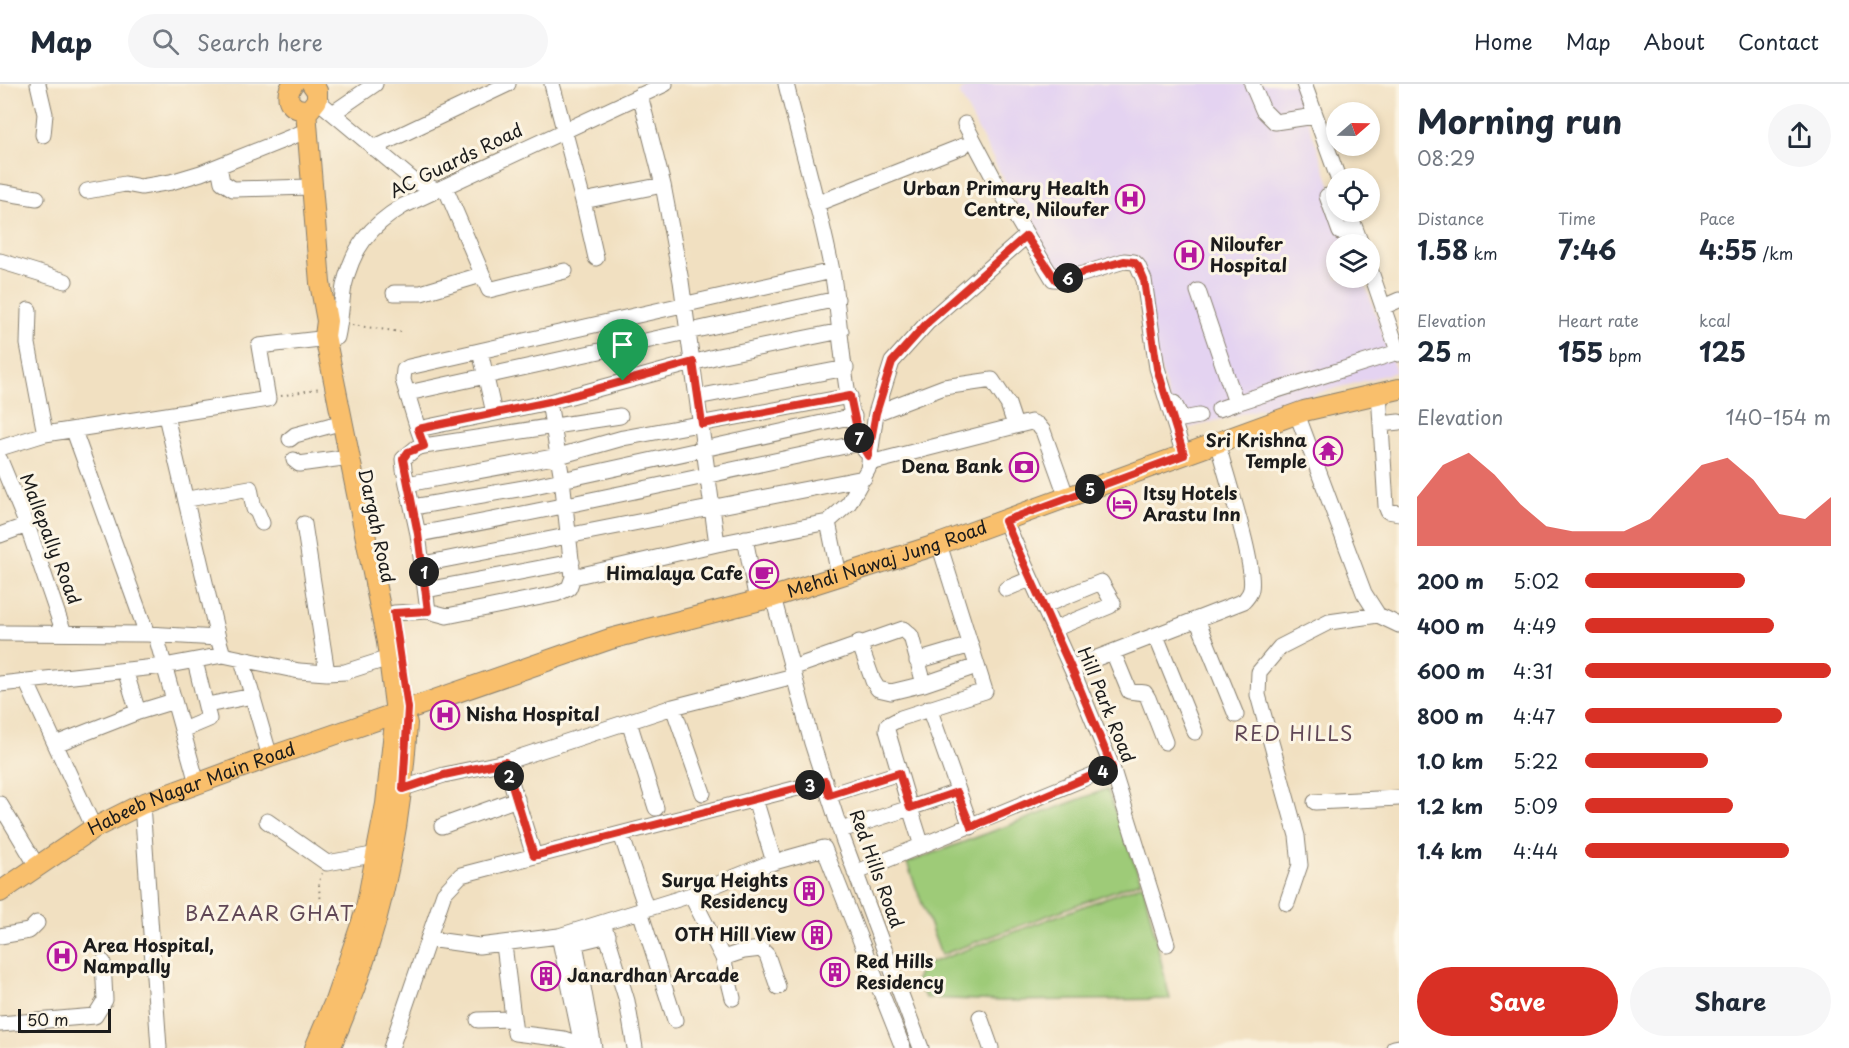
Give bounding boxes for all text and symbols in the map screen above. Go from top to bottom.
search box [128,14,548,68]
text: Map [30,20,92,63]
icon: search [149,25,182,58]
text: Search here [197,25,323,58]
text: Home [1474,25,1533,57]
text: Map [1566,25,1611,57]
text: About [1644,25,1705,57]
text: Contact [1738,25,1819,57]
text: Morning run [1417,95,1622,145]
north arrow [1326,102,1380,156]
map controls [1326,102,1380,288]
button: share [1768,104,1831,167]
street label: AC Guards Road [384,116,527,204]
text: 08:29 [1417,143,1475,173]
button: locate [1326,168,1380,222]
place label: Urban Primary Health Centre, Niloufer [903,174,1110,222]
hospital icon: Urban Primary Health Centre, Niloufer [1114,183,1146,215]
text: Distance [1417,206,1484,230]
text: Time [1558,206,1596,230]
text: Pace [1699,206,1735,230]
place label: Niloufer Hospital [1210,230,1287,278]
text: 1.58 [1417,230,1468,269]
text: 7:46 [1558,230,1616,269]
text: 4:55 [1699,230,1757,269]
button: layers [1326,234,1380,288]
hospital icon: Niloufer Hospital [1173,239,1205,271]
text: km [1468,241,1497,265]
text: /km [1757,241,1793,265]
pin: 6 [1053,263,1083,293]
text: 6 [1062,266,1074,290]
text: Elevation [1417,308,1486,332]
text: Heart rate [1558,308,1639,332]
text: kcal [1699,308,1731,332]
pin [597,319,648,381]
icon: arrive [606,328,639,361]
text: 25 [1417,332,1452,371]
text: 155 [1558,332,1603,371]
text: 125 [1699,332,1746,371]
text: m [1452,343,1471,367]
text: bpm [1603,343,1642,367]
text: Elevation [1417,402,1503,432]
text: 140–154 m [1726,402,1831,432]
pin: 7 [844,423,874,453]
text: 7 [854,426,864,450]
place label: Sri Krishna Temple [1206,426,1307,474]
temple icon: Sri Krishna Temple [1312,435,1344,467]
bank icon: Dena Bank [1008,451,1040,483]
place label: Dena Bank [901,452,1003,479]
street label: Dargah Road [352,466,403,585]
street label: Mallepally Road [14,469,89,608]
pin: 5 [1075,474,1105,504]
text: 5 [1085,477,1095,501]
place label: Itsy Hotels Arastu Inn [1143,479,1241,527]
hotel icon: Itsy Hotels Arastu Inn [1106,488,1138,520]
street label: Mehdi Nawaj Jung Road [783,513,990,604]
pin: 1 [409,557,439,587]
cafe icon: Himalaya Cafe [748,558,780,590]
place label: Himalaya Cafe [606,559,743,586]
text: 1 [420,560,428,584]
text: 200 m [1417,566,1484,596]
text: 5:02 [1513,566,1560,596]
text: 400 m [1417,611,1485,641]
text: 4:49 [1513,611,1556,641]
street label: Hill Park Road [1072,642,1143,767]
text: 600 m [1417,656,1485,686]
text: 4:31 [1513,656,1553,686]
hospital icon: Nisha Hospital [429,699,461,731]
place label: Nisha Hospital [466,700,600,727]
text: 800 m [1417,701,1484,731]
text: 4:47 [1513,701,1555,731]
district label: RED HILLS [1234,718,1354,748]
street label: Habeeb Nagar Main Road [82,734,299,841]
text: 1.0 km [1417,746,1484,776]
text: 5:22 [1513,746,1558,776]
pin: 4 [1088,756,1118,786]
text: 4 [1098,759,1108,783]
pin: 2 [494,761,524,791]
text: 2 [503,764,515,788]
pin: 3 [795,770,825,800]
text: 3 [805,773,815,797]
text: 1.2 km [1417,791,1483,821]
text: 5:09 [1513,791,1558,821]
street label: Red Hills Road [843,806,911,931]
text: 1.4 km [1417,836,1483,866]
text: 4:44 [1513,836,1558,866]
place label: Surya Heights Residency [662,866,788,914]
building icon: Surya Heights Residency [793,875,825,907]
district label: BAZAAR GHAT [185,898,355,928]
building icon: OTH Hill View [801,919,833,951]
place label: OTH Hill View [674,920,796,947]
place label: Area Hospital, Nampally [83,931,214,979]
hospital icon: Area Hospital, Nampally [46,940,78,972]
place label: Red Hills Residency [856,947,944,995]
building icon: Red Hills Residency [819,956,851,988]
building icon: Janardhan Arcade [530,960,562,992]
place label: Janardhan Arcade [567,961,739,988]
button: Save [1417,967,1618,1036]
button: Share [1630,967,1831,1036]
scale bar [18,1006,111,1034]
text: 50 m [27,1007,68,1031]

